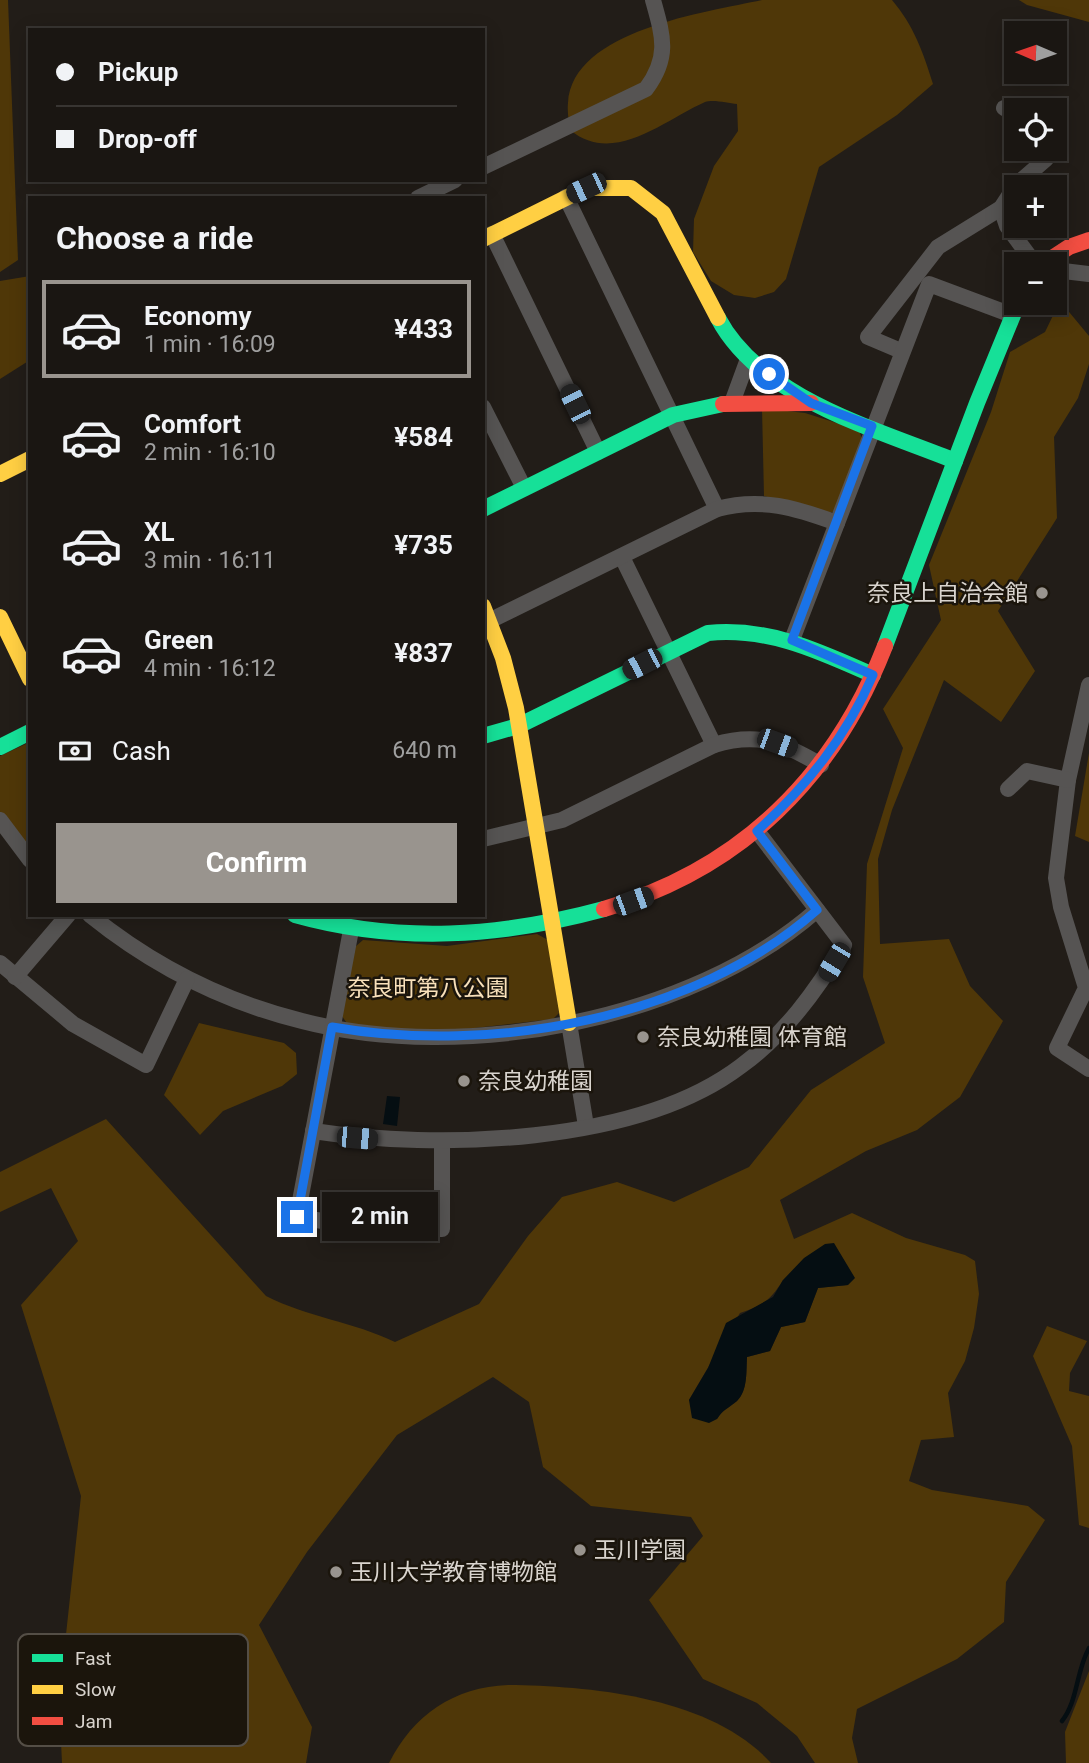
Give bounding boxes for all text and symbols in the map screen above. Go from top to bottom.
north arrow [1004,21,1068,84]
map controls [1004,21,1067,315]
text: Pickup [98,57,178,87]
button: locate [1004,98,1067,161]
text: Drop-off [98,124,197,154]
car [563,170,610,206]
button: + [1004,175,1067,238]
text: Choose a ride [56,219,253,257]
button: − [1004,252,1067,315]
icon: car [60,298,123,361]
text: Economy [144,301,251,331]
text: ¥433 [394,314,453,344]
text: 1 min · 16:09 [144,331,276,358]
route start [753,358,785,390]
car [557,381,594,427]
icon: car [60,406,123,469]
text: Comfort [144,409,241,439]
text: ¥584 [394,422,453,452]
text: 2 min · 16:10 [144,439,276,466]
icon: car [60,514,123,577]
text: XL [144,517,175,547]
text: ¥735 [394,530,453,560]
text: 3 min · 16:11 [144,547,276,574]
place label: 奈良上自治会館 [867,580,1028,607]
marker: 奈良上自治会館 [1034,585,1050,601]
icon: car [60,622,123,685]
text: Green [144,625,214,655]
text: ¥837 [394,638,453,668]
car [619,645,666,683]
text: 4 min · 16:12 [144,655,276,682]
car [754,726,801,760]
icon: cash [56,732,94,770]
text: Cash [112,736,171,766]
text: 640 m [392,737,457,764]
button: Confirm [56,823,457,903]
car [610,884,657,918]
car [815,939,854,985]
park label: 奈良町第八公園 [348,975,509,1002]
place label: 奈良幼稚園 体育館 [657,1024,847,1051]
marker: 奈良幼稚園 体育館 [635,1029,651,1045]
place label: 奈良幼稚園 [478,1068,593,1095]
marker: 奈良幼稚園 [456,1073,472,1089]
car [336,1126,379,1150]
callout: 2 min [322,1192,437,1242]
route end [281,1201,313,1233]
text: 2 min [351,1203,409,1230]
place label: 玉川学園 [594,1537,686,1564]
marker: 玉川学園 [572,1542,588,1558]
place label: 玉川大学教育博物館 [350,1559,557,1586]
marker: 玉川大学教育博物館 [328,1564,344,1580]
legend [18,1634,248,1746]
text: Fast [75,1647,112,1670]
text: Slow [75,1678,116,1701]
text: Jam [75,1710,112,1733]

